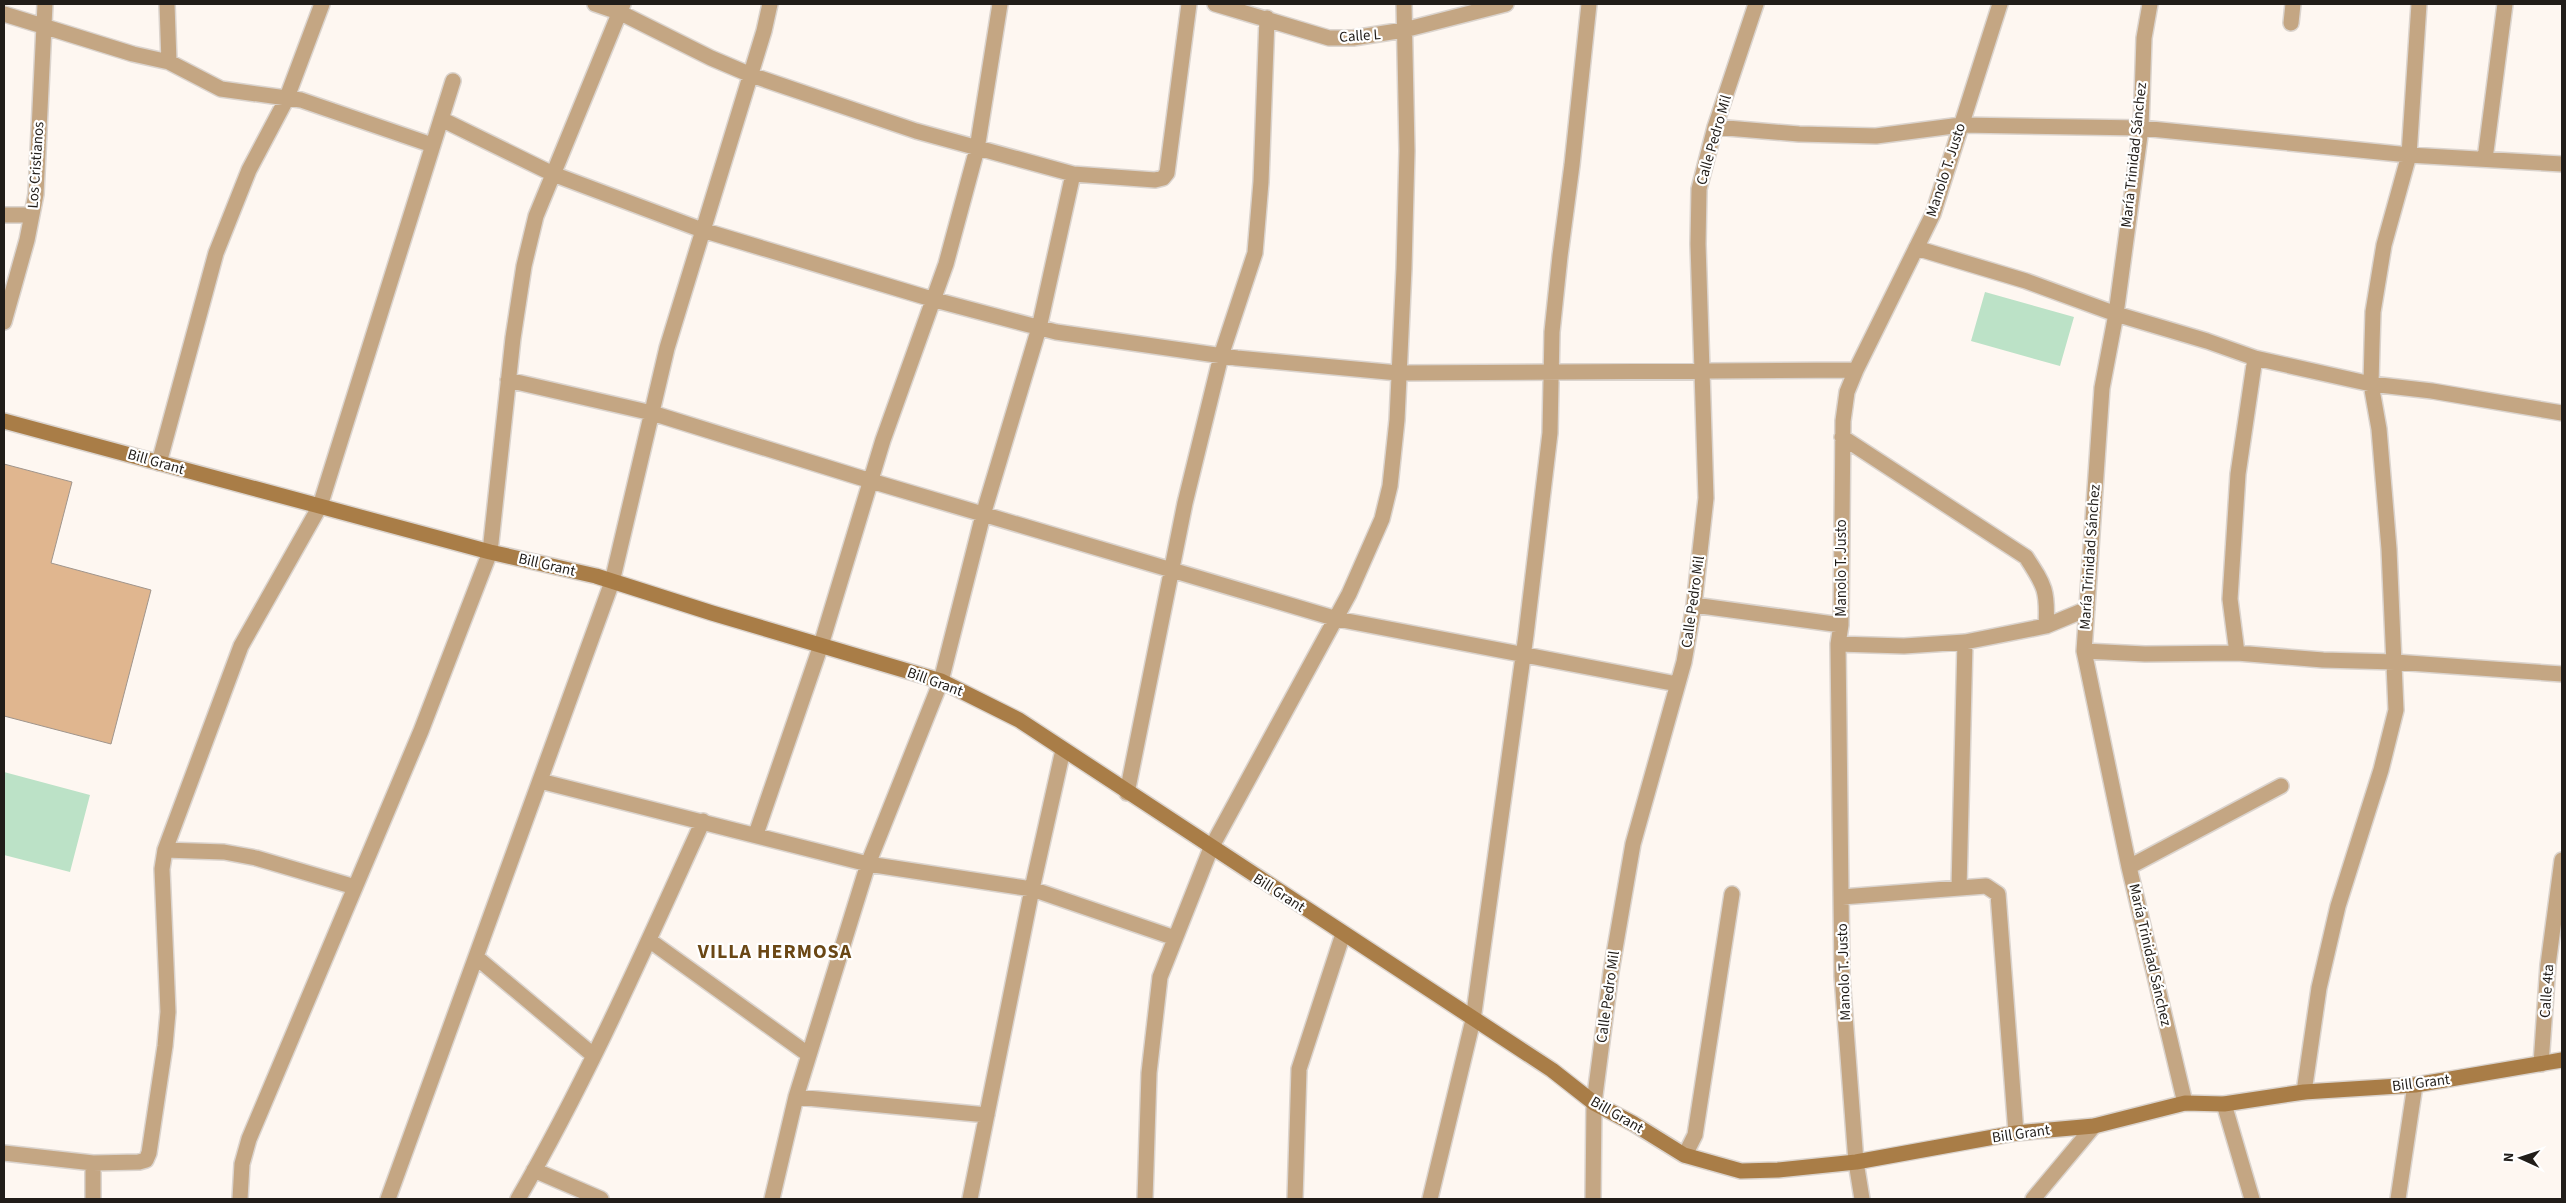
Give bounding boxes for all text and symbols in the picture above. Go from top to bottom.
street label: Calle L [1339,24,1381,48]
street label: María Trinidad Sánchez [2116,81,2152,229]
street label: Calle Pedro Mil [1691,92,1737,187]
street label: Los Cristianos [22,121,50,209]
street label: Manolo T. Justo [1921,121,1971,219]
street label: Bill Grant [125,444,187,480]
street label: María Trinidad Sánchez [2074,484,2106,630]
street label: Manolo T. Justo [1831,519,1852,617]
street label: Bill Grant [516,548,578,582]
street label: Calle Pedro Mil [1676,554,1710,649]
street label: Bill Grant [904,662,966,702]
street label: Bill Grant [1249,868,1309,918]
street label: María Trinidad Sánchez [2123,882,2177,1028]
street label: Manolo T. Justo [1832,923,1856,1021]
district label: VILLA HERMOSA [697,938,852,966]
street label: Calle Pedro Mil [1591,949,1625,1044]
street label: Calle 4ta [2535,963,2559,1019]
street label: Bill Grant [2391,1069,2451,1097]
street label: Bill Grant [1587,1091,1647,1139]
street label: Bill Grant [1991,1120,2051,1148]
north arrow [2496,1133,2546,1183]
text: N [2499,1152,2519,1163]

